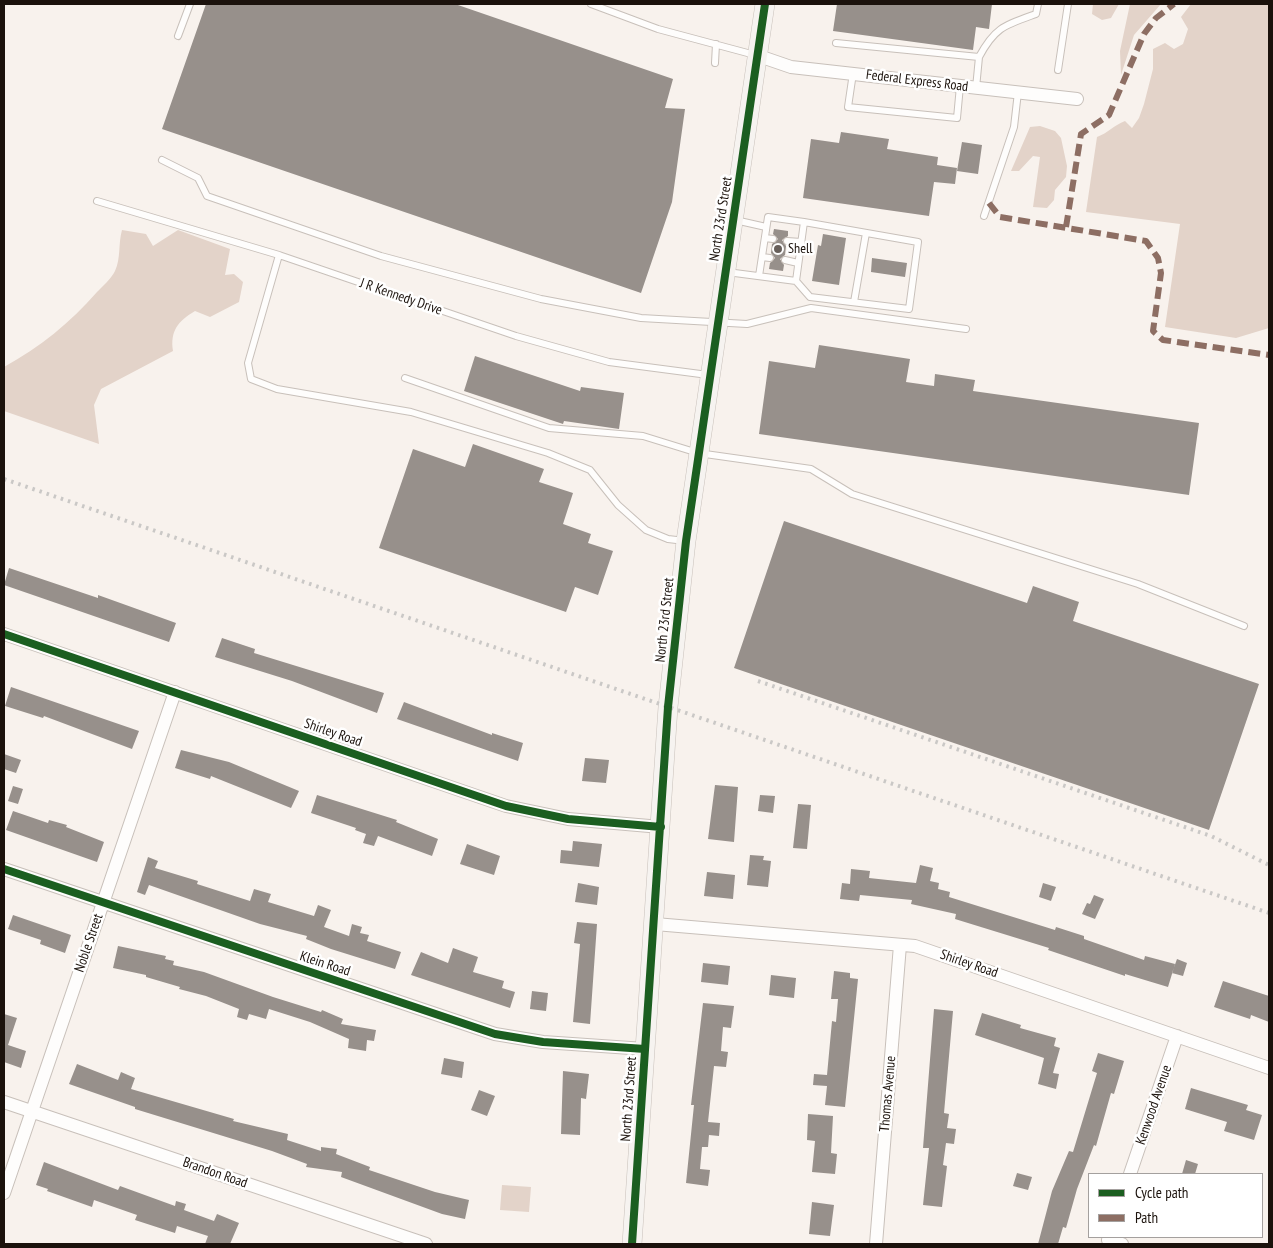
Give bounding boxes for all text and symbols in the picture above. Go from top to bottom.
street label: Federal Express Road [865,66,969,96]
street label: North 23rd Street [706,176,736,262]
place label: Shell [788,241,812,257]
marker: Shell [772,243,784,255]
street label: J R Kennedy Drive [358,275,444,319]
street label: North 23rd Street [652,577,678,663]
street label: Shirley Road [302,715,364,751]
street label: Noble Street [71,912,107,974]
street label: Shirley Road [938,946,1000,982]
street label: Klein Road [298,948,352,980]
street label: Thomas Avenue [876,1055,900,1133]
street label: North 23rd Street [618,1056,640,1142]
street label: Kenwood Avenue [1133,1063,1175,1147]
street label: Brandon Road [180,1154,250,1192]
legend [1088,1173,1263,1238]
text: Cycle path [1135,1183,1188,1202]
text: Path [1135,1208,1158,1227]

